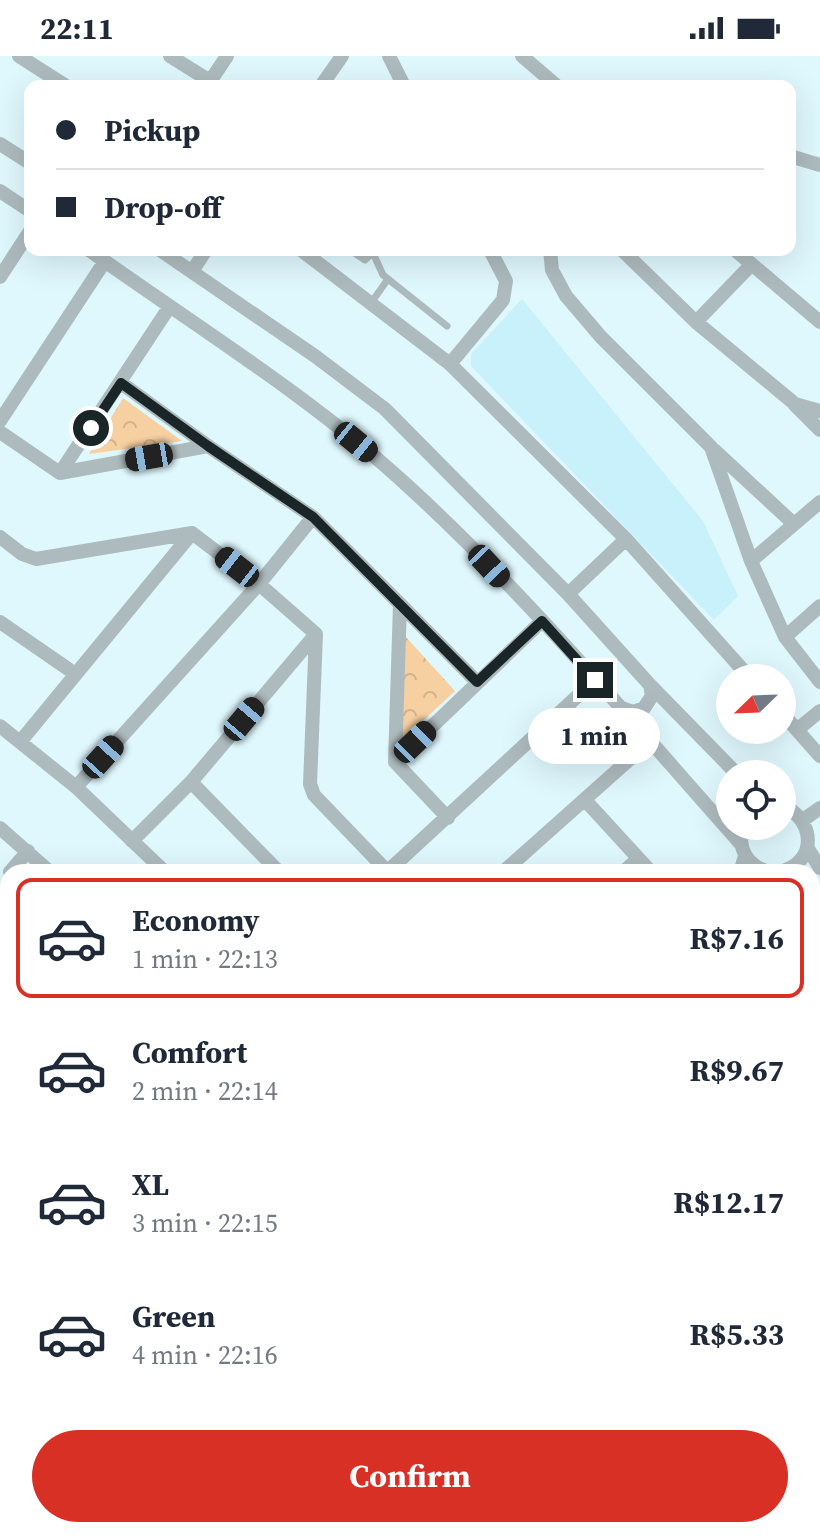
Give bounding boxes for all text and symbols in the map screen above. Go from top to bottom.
text: 22:11 [40,8,114,49]
text: Pickup [104,110,200,151]
text: Drop-off [104,187,222,228]
route start [73,410,109,446]
car [330,418,382,466]
car [123,441,175,473]
car [464,540,514,592]
car [211,543,263,591]
route end [577,662,613,698]
north arrow [716,664,796,744]
map controls [716,664,796,840]
car [219,693,269,745]
callout: 1 min [529,708,661,764]
car [389,717,441,767]
text: 1 min [560,718,628,754]
car [78,731,128,783]
button: locate [716,760,796,840]
text: Economy [132,900,260,941]
icon: car [36,902,108,974]
text: R$7.16 [689,918,784,959]
text: 1 min · 22:13 [132,941,278,977]
text: Comfort [132,1032,247,1073]
icon: car [36,1034,108,1106]
text: R$9.67 [689,1050,784,1091]
text: 2 min · 22:14 [132,1073,278,1109]
text: XL [132,1164,169,1205]
icon: car [36,1166,108,1238]
text: R$12.17 [673,1182,784,1223]
text: 3 min · 22:15 [132,1205,278,1241]
text: Green [132,1296,215,1337]
icon: car [36,1298,108,1370]
text: R$5.33 [689,1314,784,1355]
text: 4 min · 22:16 [132,1337,278,1373]
button: Confirm [32,1430,788,1522]

